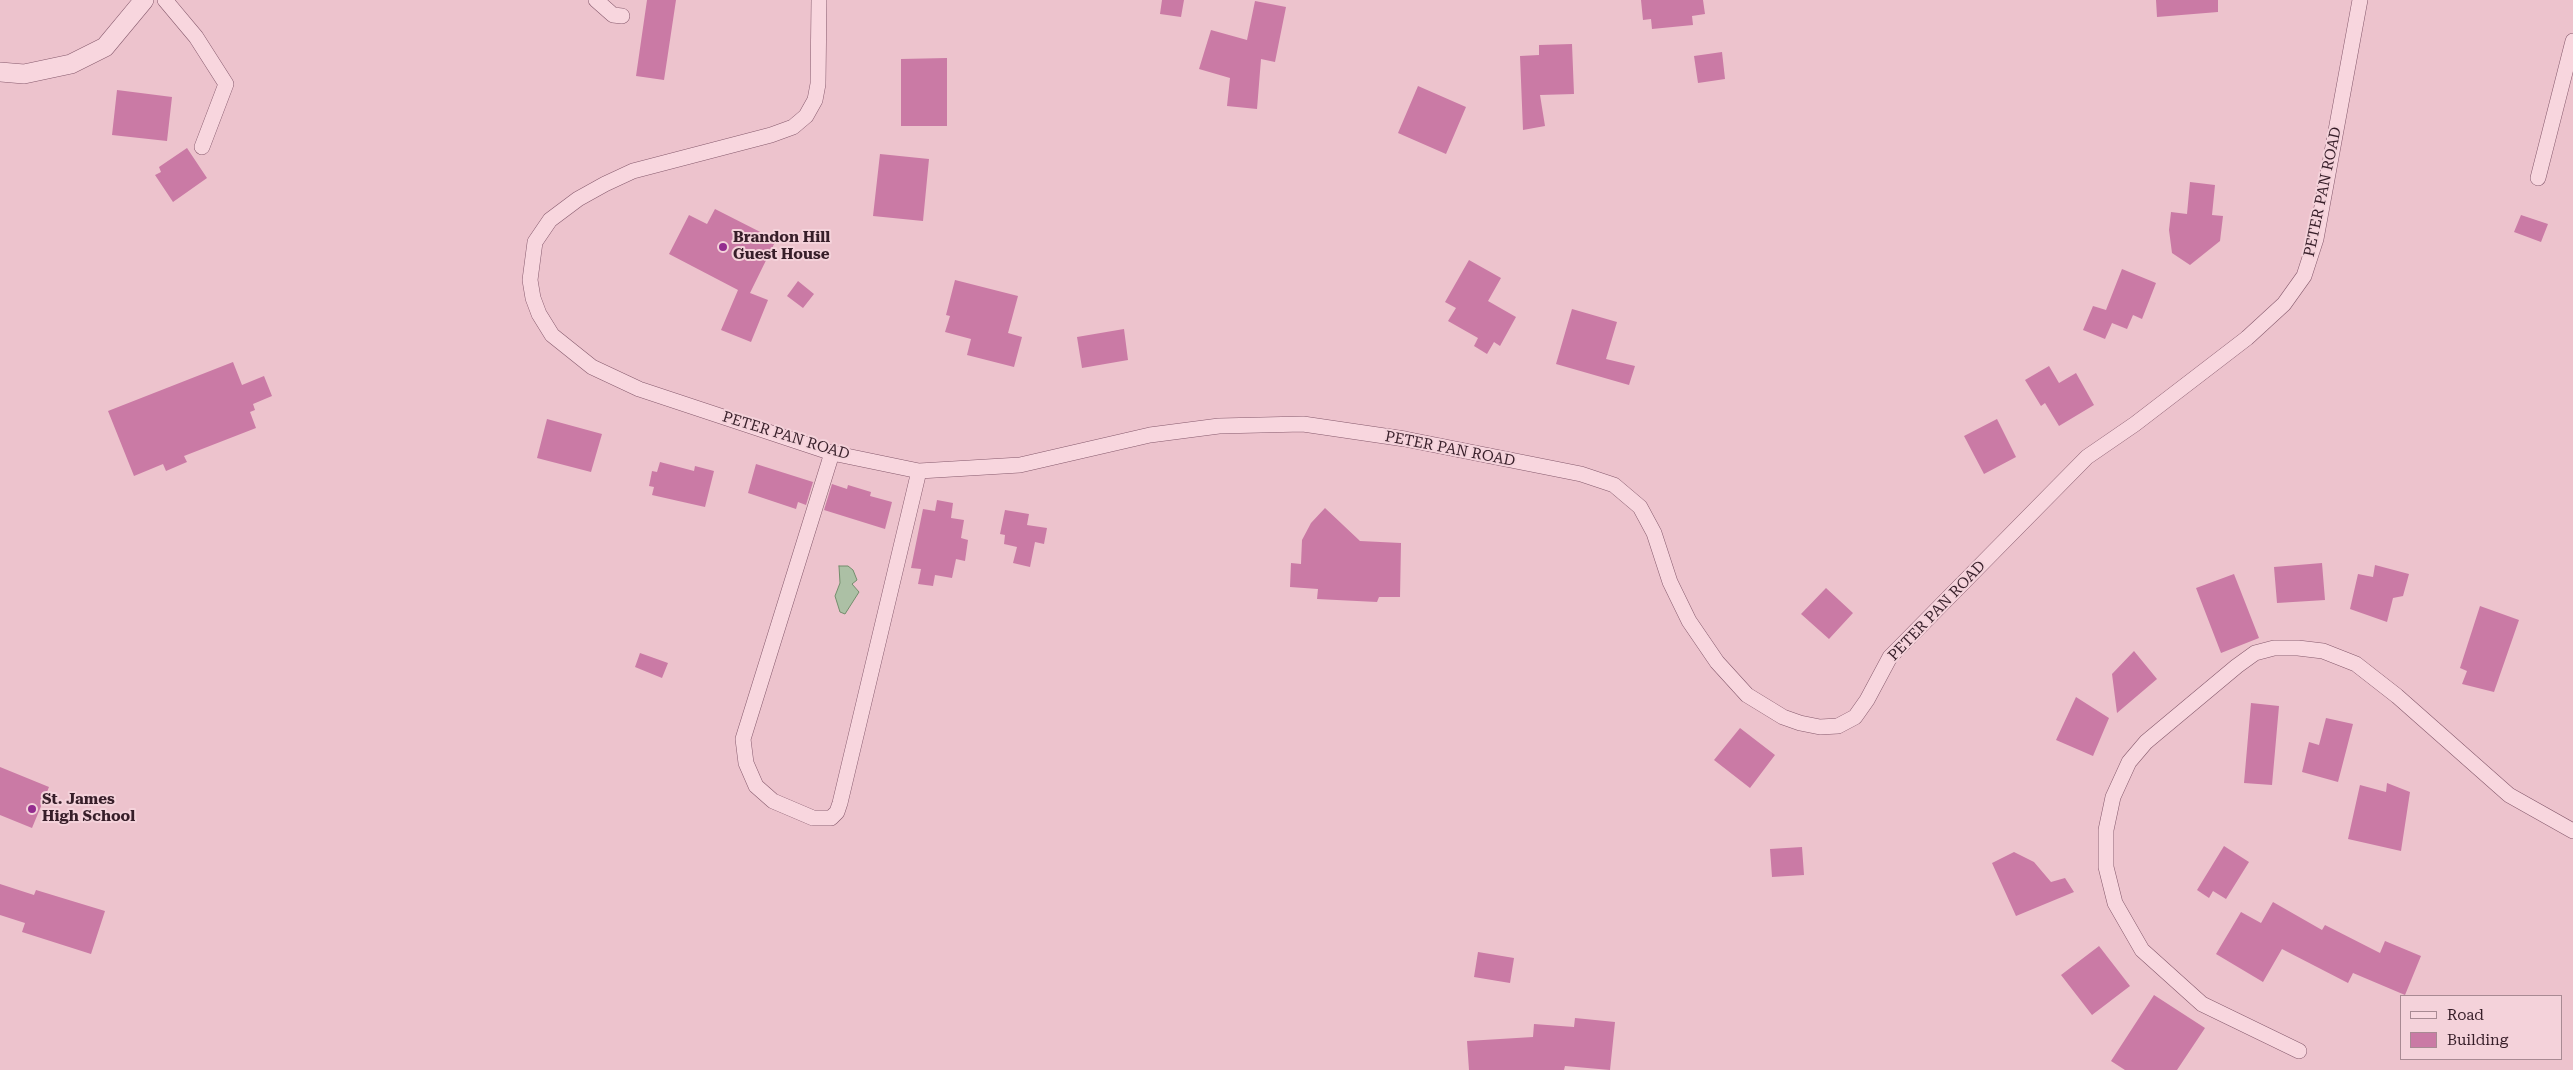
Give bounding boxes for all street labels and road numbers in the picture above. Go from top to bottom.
street label: PETER PAN ROAD [2300,125,2346,259]
street label: PETER PAN ROAD [720,408,852,464]
street label: PETER PAN ROAD [1383,428,1517,470]
street label: PETER PAN ROAD [1885,557,1989,665]

